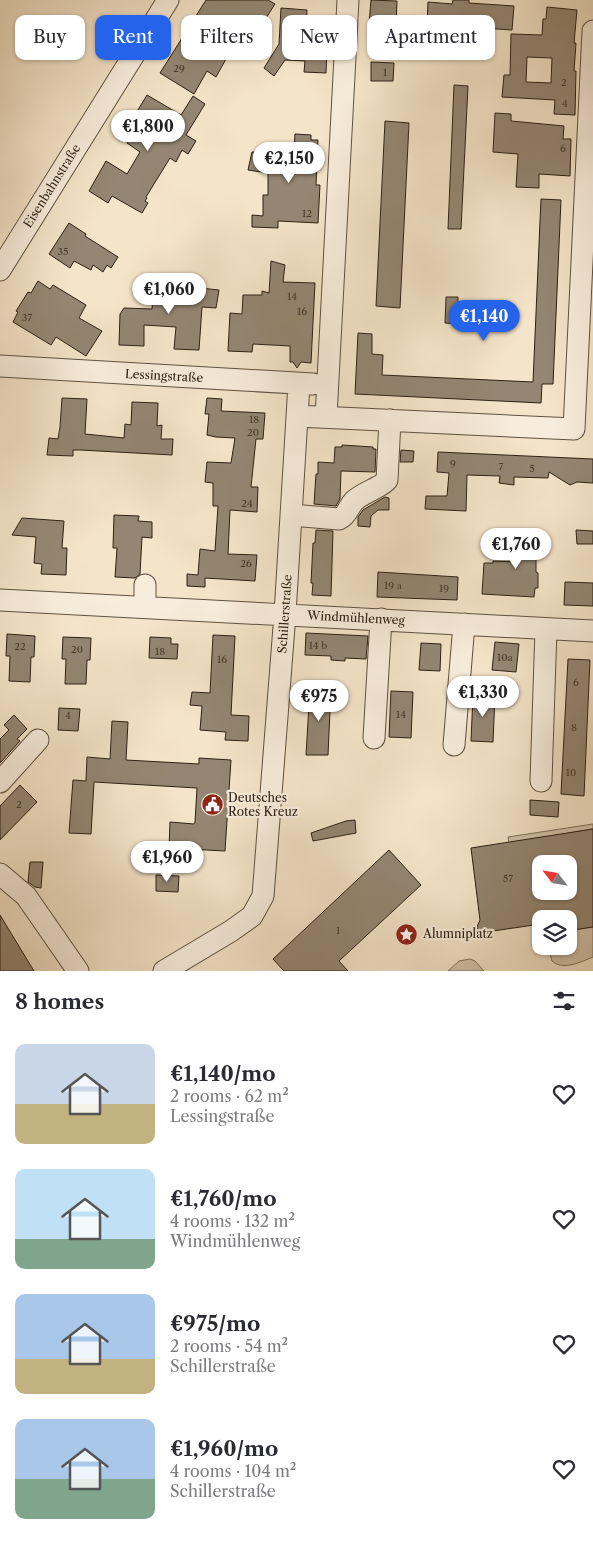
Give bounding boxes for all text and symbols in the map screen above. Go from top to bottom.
chip: Buy [15,15,85,60]
chip: Rent [95,15,171,60]
chip: Filters [181,15,272,60]
chip: New [282,15,357,60]
chip: Apartment [367,15,495,60]
house number: 29 [173,62,185,75]
house number: 1 [383,66,388,79]
house number: 2 [561,76,567,89]
house number: 4 [562,97,568,110]
pin: €1,800 [107,110,189,152]
text: €1,800 [122,116,174,136]
street label: Eisenbahnstraße [20,141,83,230]
pin: €2,150 [248,142,330,184]
house number: 6 [560,142,566,155]
text: €2,150 [264,148,314,168]
house number: 12 [302,207,312,220]
house number: 35 [58,245,68,258]
pin: €1,060 [128,272,210,315]
text: €1,060 [143,279,195,299]
house number: 14 [287,290,297,303]
pin: €1,140 [443,300,525,342]
house number: 16 [297,305,307,318]
text: €1,140 [460,306,508,326]
house number: 37 [22,311,32,324]
street label: Lessingstraße [125,366,204,385]
house number: 18 [249,413,259,426]
house number: 20 [247,426,259,439]
house number: 9 [450,457,456,470]
house number: 7 [499,460,504,473]
house number: 5 [529,462,535,475]
house number: 24 [241,497,253,510]
pin: €1,760 [475,528,557,570]
text: €1,760 [491,534,541,554]
house number: 26 [240,557,252,570]
street label: Schillerstraße [274,574,295,654]
house number: 19 a [384,579,403,592]
house number: 19 [439,582,449,595]
street label: Windmühlenweg [306,607,406,628]
house number: 14 b [309,639,327,652]
house number: 22 [14,640,26,653]
house number: 20 [71,643,83,656]
house number: 18 [155,645,165,658]
house number: 10a [497,651,514,664]
house number: 16 [217,653,227,666]
pin: €1,330 [442,676,524,718]
house number: 6 [573,676,579,689]
pin: €975 [289,680,349,722]
text: €1,330 [458,682,508,702]
text: €975 [301,686,337,706]
house number: 14 [396,708,406,721]
house number: 4 [65,709,71,722]
house number: 8 [571,721,577,734]
house number: 10 [566,766,576,779]
place label: Deutsches Rotes Kreuz [228,790,298,819]
public building icon: Deutsches Rotes Kreuz [200,793,224,817]
house number: 2 [16,798,22,811]
pin: €1,960 [126,840,208,883]
text: €1,960 [142,847,192,867]
north arrow [532,855,578,900]
map controls [532,855,577,955]
house number: 57 [503,872,513,885]
button: layers [532,910,577,955]
place icon: Alumniplatz [395,922,419,946]
house number: 1 [336,924,341,937]
place label: Alumniplatz [422,926,493,941]
icon: filters [550,987,578,1015]
text: 8 homes [15,989,104,1014]
text: €1,140/mo [170,1061,276,1086]
icon: home [55,1064,115,1124]
icon: heart [550,1080,578,1108]
text: 2 rooms · 62 m² [170,1086,289,1106]
text: Lessingstraße [170,1106,274,1126]
text: €1,760/mo [170,1186,276,1211]
icon: home [55,1189,115,1249]
icon: heart [550,1205,578,1233]
text: 4 rooms · 132 m² [170,1211,295,1231]
text: Windmühlenweg [170,1231,300,1251]
text: €975/mo [170,1311,260,1336]
icon: home [55,1314,115,1374]
icon: heart [550,1330,578,1358]
text: 2 rooms · 54 m² [170,1336,288,1356]
text: Schillerstraße [170,1356,276,1376]
text: €1,960/mo [170,1436,278,1461]
icon: home [55,1439,115,1499]
icon: heart [550,1455,578,1483]
text: 4 rooms · 104 m² [170,1461,296,1481]
text: Schillerstraße [170,1481,276,1501]

